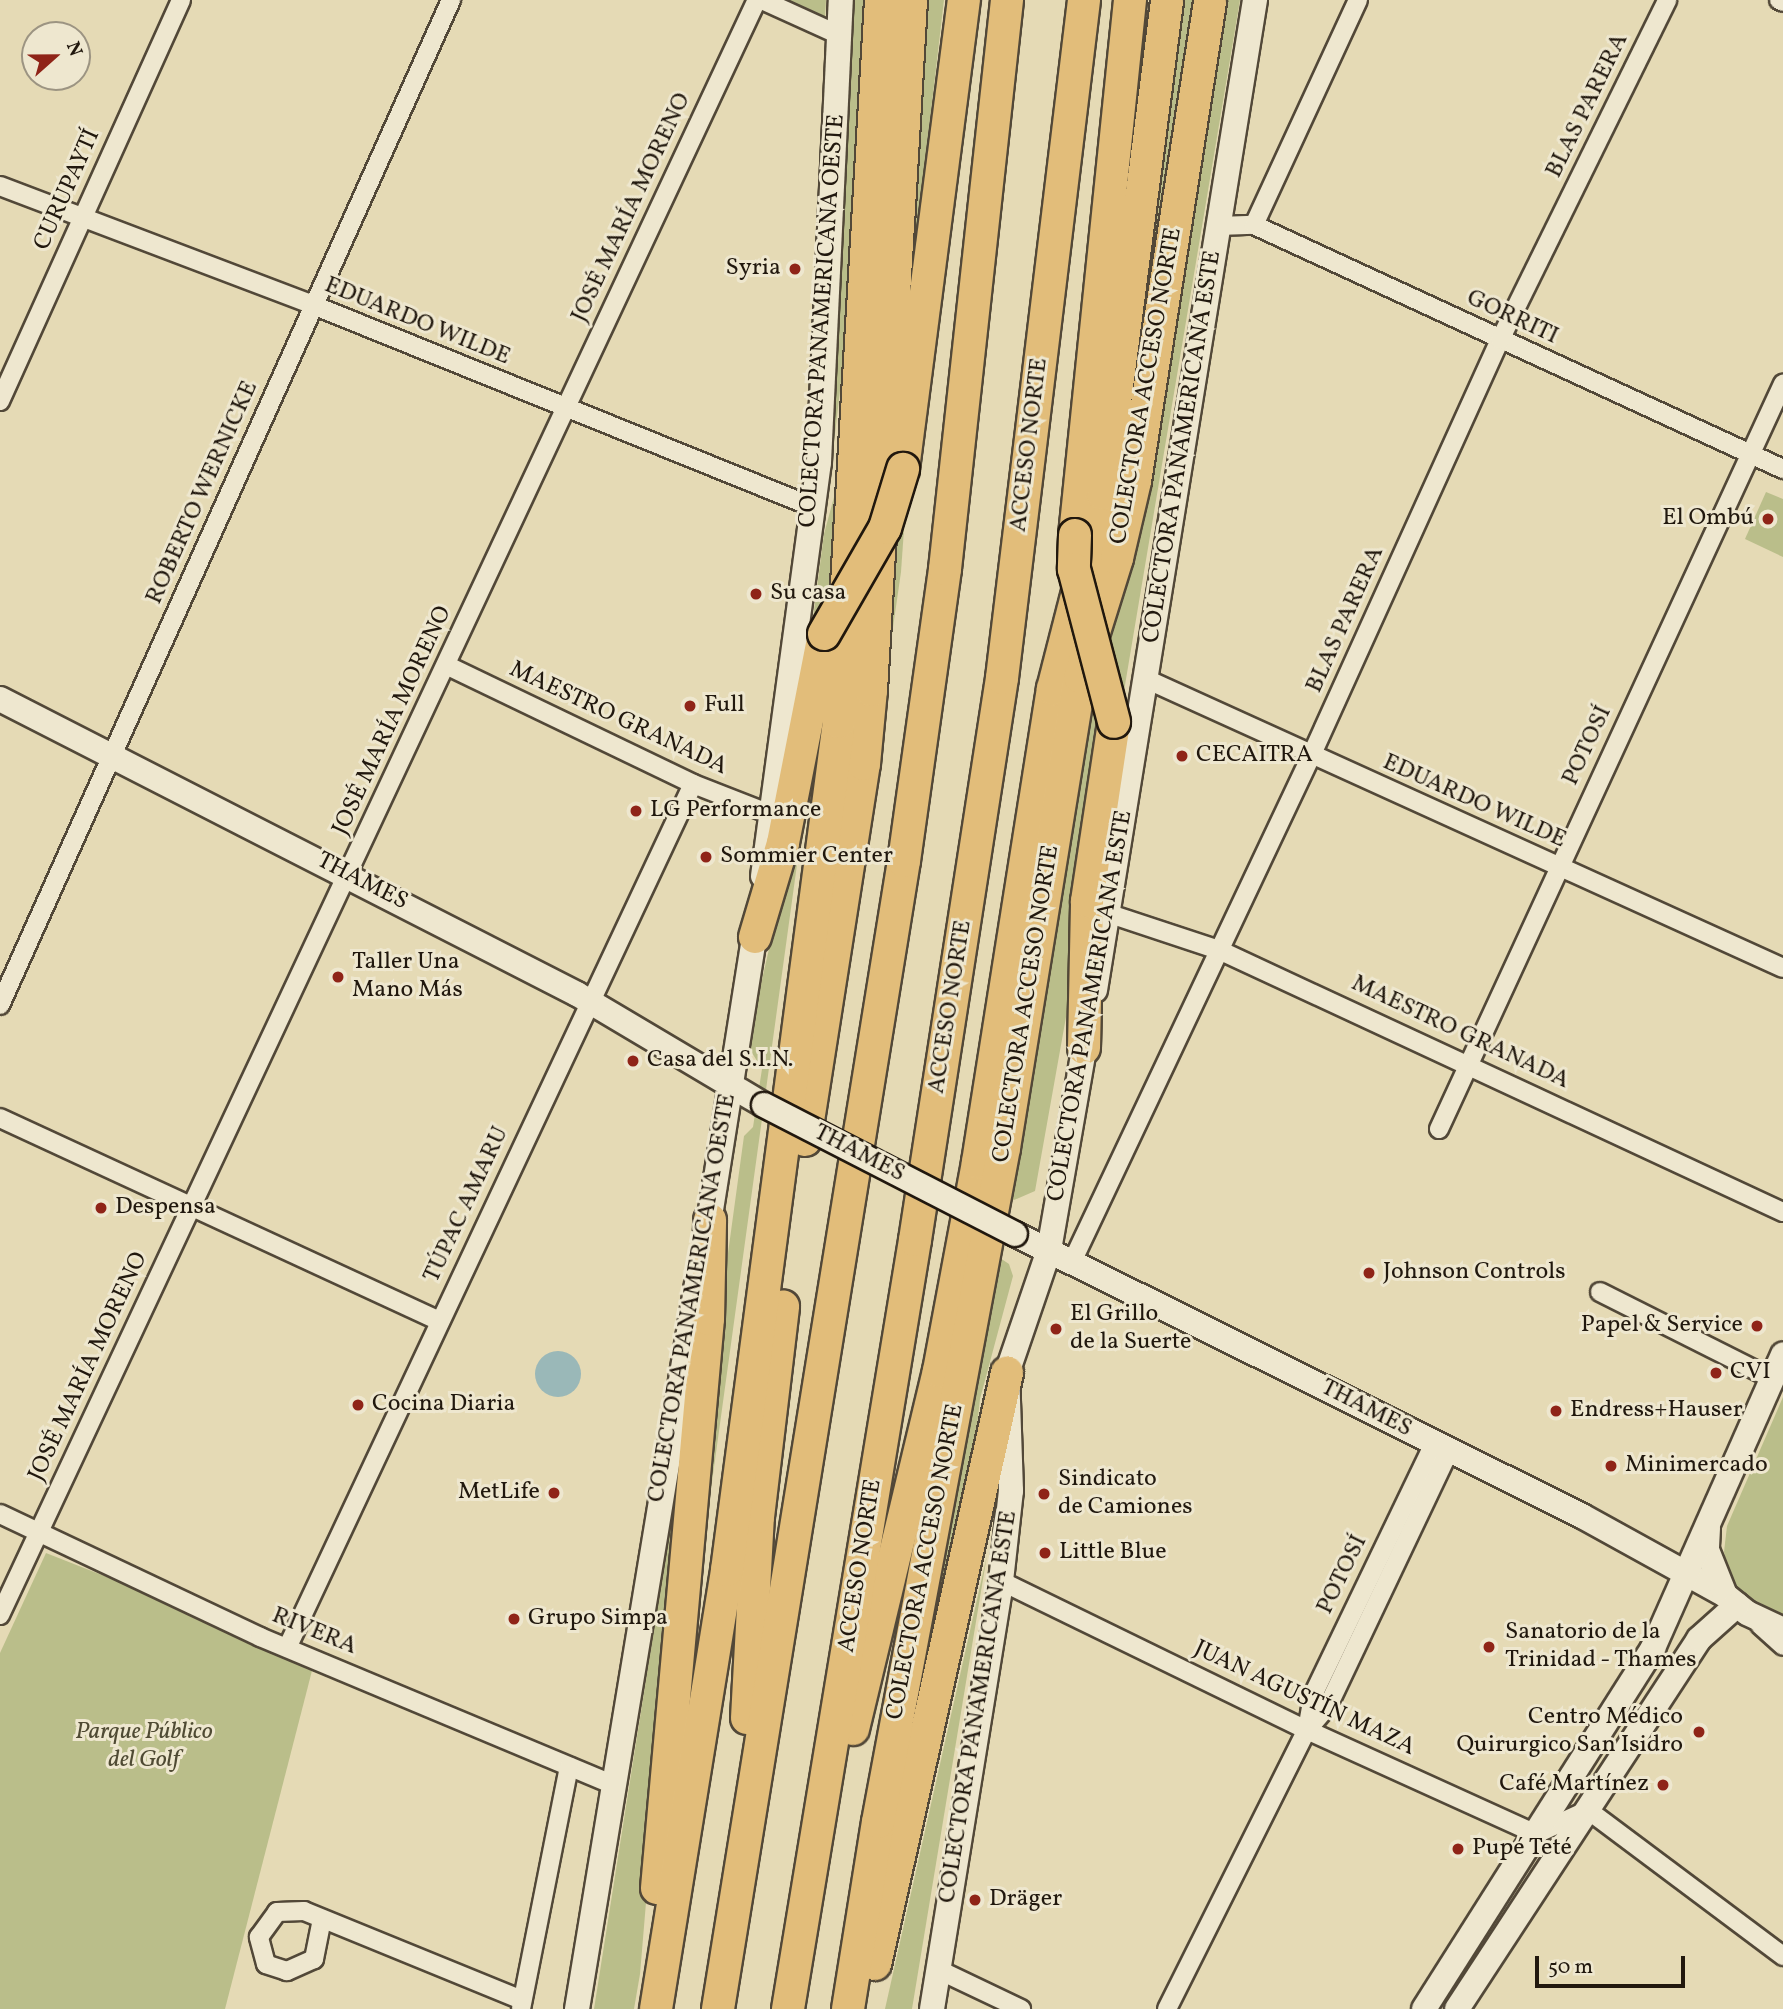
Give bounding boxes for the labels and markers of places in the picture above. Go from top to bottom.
place label: Syria [726,255,781,283]
marker: Syria [787,261,803,277]
place label: El Ombú [1662,505,1754,533]
marker: El Ombú [1760,511,1776,527]
place label: Su casa [770,580,846,608]
marker: Su casa [748,586,764,602]
place label: Full [704,692,745,720]
marker: Full [682,698,698,714]
place label: CECAITRA [1196,742,1313,770]
marker: CECAITRA [1174,748,1190,764]
place label: LG Performance [650,797,821,825]
marker: LG Performance [628,803,644,819]
place label: Sommier Center [720,843,893,871]
marker: Sommier Center [698,849,714,865]
place label: Taller Una Mano Más [352,949,463,1005]
marker: Taller Una Mano Más [330,969,346,985]
place label: Casa del S.I.N. [647,1047,793,1075]
marker: Casa del S.I.N. [625,1053,641,1069]
place label: Despensa [115,1194,216,1222]
marker: Despensa [93,1200,109,1216]
place label: Johnson Controls [1383,1259,1565,1287]
marker: Johnson Controls [1361,1265,1377,1281]
place label: El Grillo de la Suerte [1070,1301,1191,1357]
place label: Papel & Service [1581,1312,1743,1340]
marker: Papel & Service [1749,1318,1765,1334]
marker: El Grillo de la Suerte [1048,1321,1064,1337]
place label: CVI [1730,1359,1771,1387]
marker: CVI [1708,1365,1724,1381]
place label: Cocina Diaria [372,1391,515,1419]
marker: Cocina Diaria [350,1397,366,1413]
place label: Endress+Hauser [1570,1397,1743,1425]
marker: Endress+Hauser [1548,1403,1564,1419]
place label: Minimercado [1625,1452,1768,1480]
marker: Minimercado [1603,1458,1619,1474]
place label: Sindicato de Camiones [1058,1466,1193,1522]
place label: MetLife [458,1479,540,1507]
marker: MetLife [546,1485,562,1501]
marker: Sindicato de Camiones [1036,1486,1052,1502]
place label: Little Blue [1059,1539,1167,1567]
marker: Little Blue [1037,1545,1053,1561]
place label: Grupo Simpa [528,1605,668,1633]
marker: Grupo Simpa [506,1611,522,1627]
place label: Sanatorio de la Trinidad - Thames [1505,1619,1698,1675]
marker: Sanatorio de la Trinidad - Thames [1479,1637,1499,1657]
place label: Centro Médico Quirurgico San Isidro [1457,1704,1683,1760]
marker: Centro Médico Quirurgico San Isidro [1689,1722,1709,1742]
place label: Café Martínez [1499,1771,1649,1799]
marker: Café Martínez [1655,1777,1671,1793]
place label: Pupé Teté [1472,1835,1573,1863]
marker: Pupé Teté [1450,1841,1466,1857]
place label: Dräger [989,1886,1062,1914]
marker: Dräger [967,1892,983,1908]

